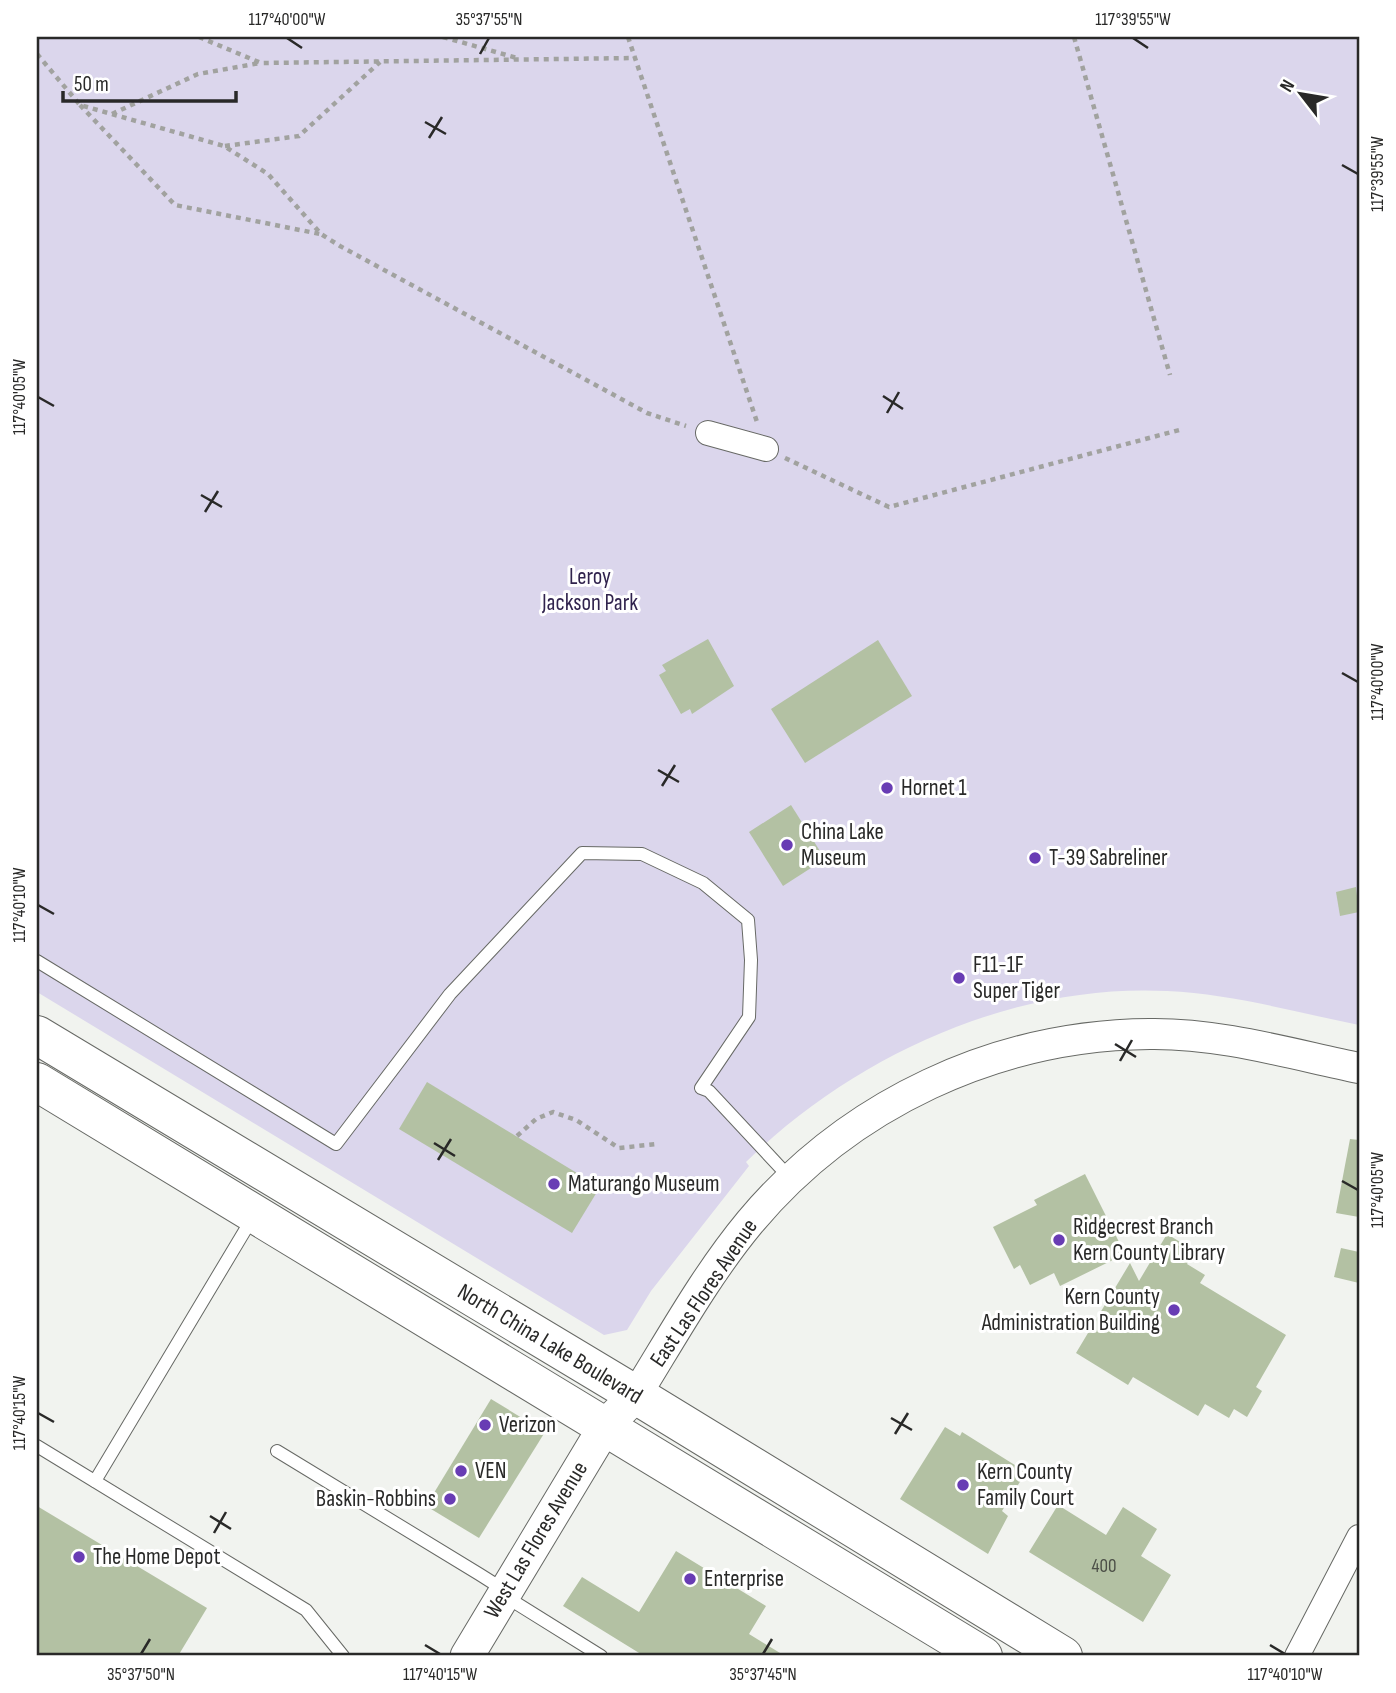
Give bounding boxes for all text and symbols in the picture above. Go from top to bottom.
text: 117°40'00"W [249,9,326,30]
text: 35°37'55"N [455,9,523,30]
text: 117°39'55"W [1095,9,1171,30]
scale bar [63,60,236,104]
north arrow [1266,60,1336,130]
text: 50 m [74,72,109,97]
text: N [1275,76,1300,96]
text: 117°39'55"W [1367,136,1388,212]
text: 117°40'05"W [9,359,30,435]
park label: Leroy Jackson Park [541,563,638,617]
text: 117°40'00"W [1367,643,1388,720]
place label: Hornet 1 [901,774,967,802]
marker: Hornet 1 [879,780,895,796]
place label: China Lake Museum [801,818,884,872]
marker: China Lake Museum [779,837,795,853]
place label: T-39 Sabreliner [1049,844,1168,872]
marker: T-39 Sabreliner [1027,850,1043,866]
text: 117°40'10"W [9,867,30,943]
place label: F11-1F Super Tiger [973,951,1060,1005]
marker: F11-1F Super Tiger [951,970,967,986]
text: 117°40'05"W [1367,1152,1388,1228]
place label: Maturango Museum [568,1170,720,1198]
marker: Maturango Museum [546,1176,562,1192]
place label: Ridgecrest Branch Kern County Library [1073,1213,1225,1267]
street label: East Las Flores Avenue [644,1214,764,1372]
marker: Ridgecrest Branch Kern County Library [1051,1232,1067,1248]
street label: North China Lake Boulevard [452,1278,648,1410]
place label: Kern County Administration Building [981,1283,1160,1337]
marker: Kern County Administration Building [1166,1302,1182,1318]
text: 117°40'15"W [9,1376,30,1450]
place label: Verizon [499,1411,556,1439]
marker: Verizon [477,1417,493,1433]
street label: West Las Flores Avenue [478,1456,594,1624]
place label: VEN [475,1457,507,1485]
place label: Kern County Family Court [977,1458,1074,1512]
marker: VEN [453,1463,469,1479]
marker: Kern County Family Court [955,1477,971,1493]
place label: Baskin-Robbins [316,1485,436,1513]
marker: Baskin-Robbins [442,1491,458,1507]
place label: The Home Depot [93,1543,220,1571]
marker: The Home Depot [71,1549,87,1565]
house number: 400 [1092,1555,1116,1578]
place label: Enterprise [704,1565,784,1593]
marker: Enterprise [682,1571,698,1587]
text: 35°37'50"N [107,1664,175,1685]
text: 117°40'15"W [403,1664,477,1685]
text: 35°37'45"N [729,1664,797,1685]
text: 117°40'10"W [1247,1664,1323,1685]

